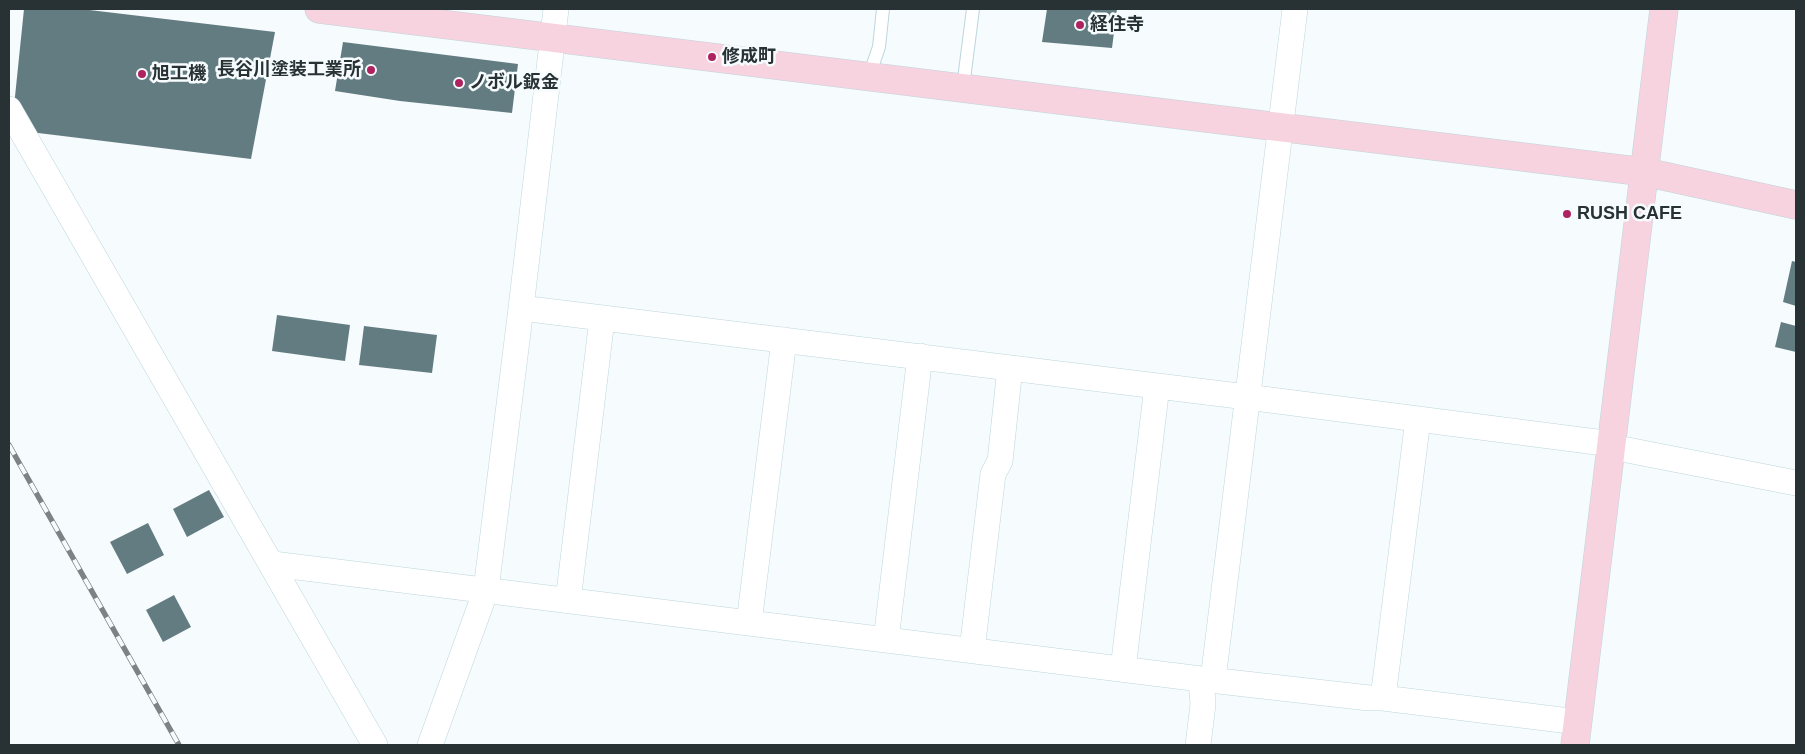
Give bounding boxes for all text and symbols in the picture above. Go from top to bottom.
place label: 経住寺 [1090,14,1144,36]
marker: 経住寺 [1074,19,1086,31]
place label: 修成町 [722,46,776,68]
marker: 修成町 [706,51,718,63]
place label: 長谷川塗装工業所 [217,59,361,81]
place label: 旭工機 [152,63,206,85]
marker: 長谷川塗装工業所 [365,64,377,76]
marker: 旭工機 [136,68,148,80]
place label: ノボル鈑金 [469,72,559,94]
marker: ノボル鈑金 [453,77,465,89]
place label: RUSH CAFE [1577,203,1682,225]
marker: RUSH CAFE [1561,208,1573,220]

